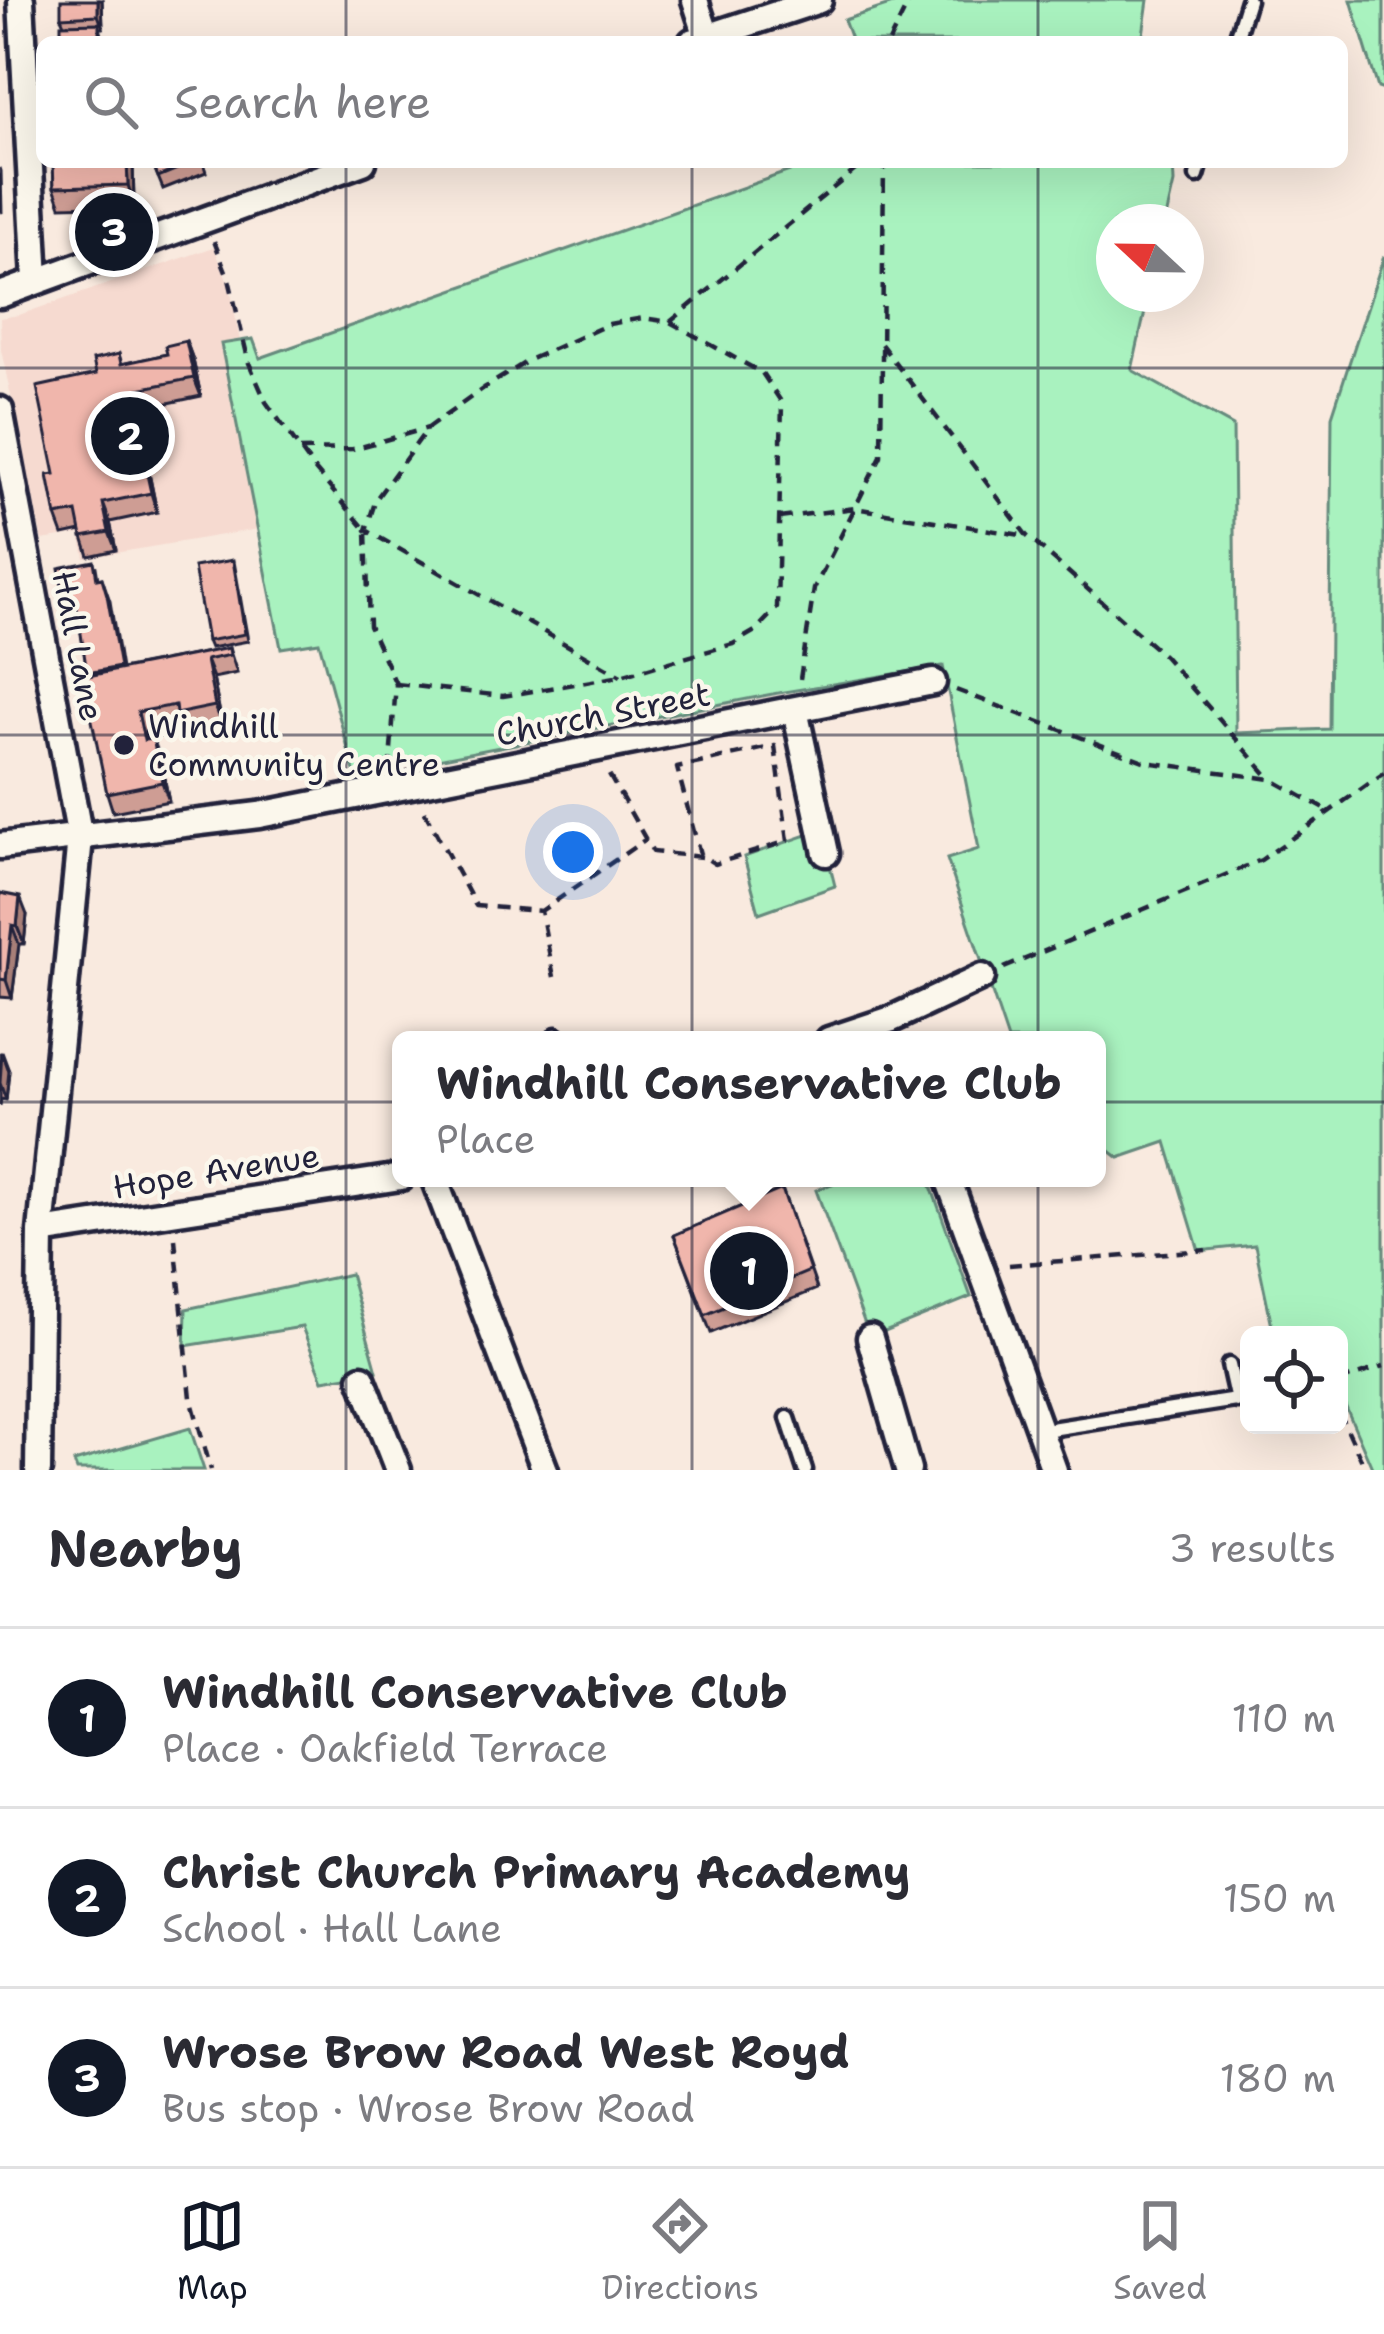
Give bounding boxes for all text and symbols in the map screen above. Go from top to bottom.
search box [36,36,1348,168]
icon: search [78,69,144,135]
text: Search here [174,72,431,132]
pin: 3 [75,187,153,277]
north arrow [1096,204,1204,312]
pin: 2 [91,391,169,481]
street label: Hall Lane [41,567,115,725]
street label: Church Street [492,671,714,757]
place label: Windhill Community Centre [148,704,440,787]
marker: Windhill Community Centre [111,732,137,758]
your location [543,822,603,882]
popup [392,1031,1106,1187]
text: Windhill Conservative Club [436,1053,1062,1113]
text: Place [436,1113,535,1165]
street label: Hope Avenue [109,1132,323,1210]
pin: 1 [710,1226,788,1316]
map controls [1240,1326,1348,1434]
button: locate [1240,1326,1348,1434]
text: Nearby [48,1514,243,1582]
text: 3 results [1169,1522,1336,1574]
text: Windhill Conservative Club [162,1662,788,1722]
text: 1 [78,1692,96,1744]
text: 110 m [1232,1692,1336,1744]
text: Place · Oakfield Terrace [162,1722,608,1774]
text: Christ Church Primary Academy [162,1842,910,1902]
text: 2 [73,1872,101,1924]
text: 150 m [1223,1872,1336,1924]
text: School · Hall Lane [162,1902,502,1954]
text: Wrose Brow Road West Royd [162,2022,850,2082]
text: 3 [73,2052,101,2104]
text: 180 m [1220,2052,1336,2104]
text: Bus stop · Wrose Brow Road [162,2082,695,2134]
tab: Map [177,2193,248,2310]
tab: Directions [602,2193,759,2310]
tab: Saved [1113,2193,1207,2310]

